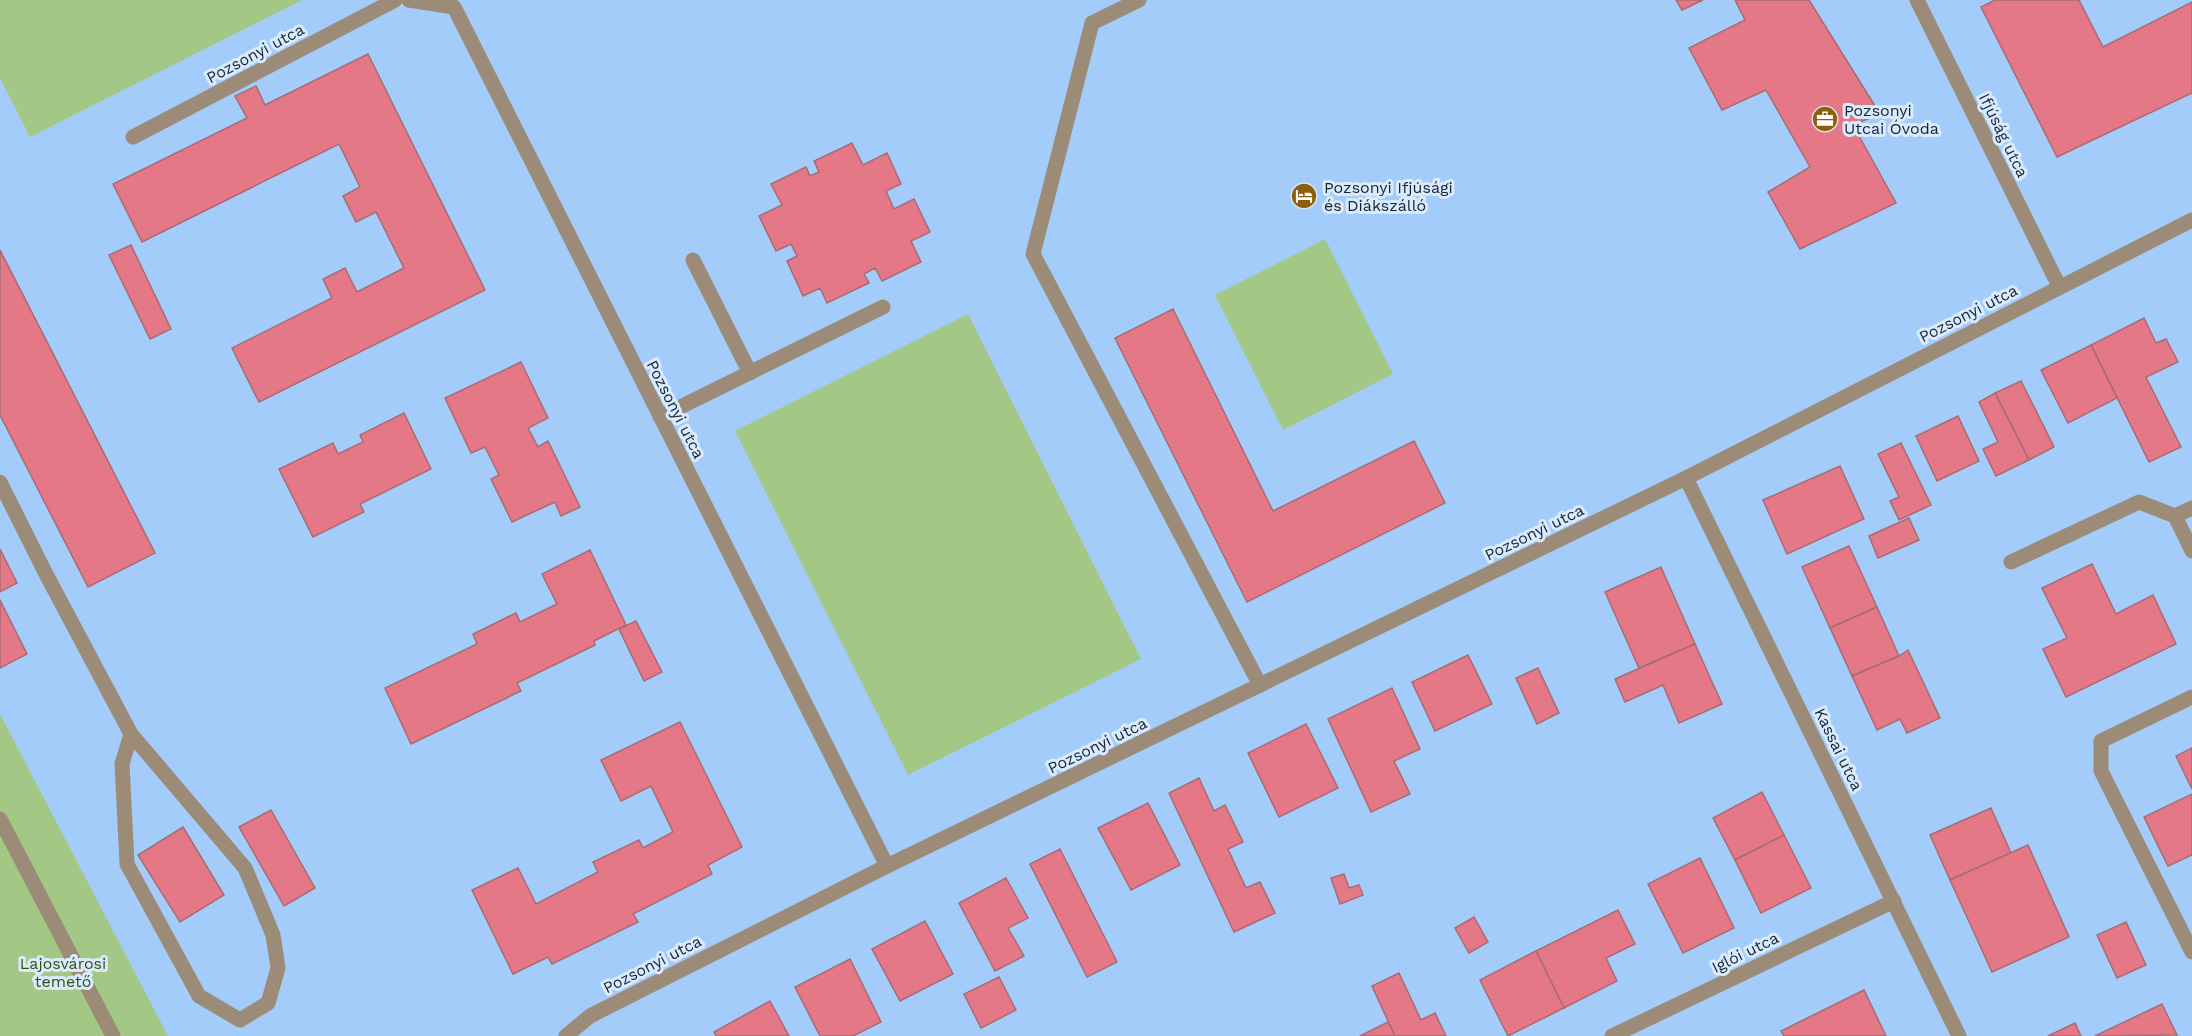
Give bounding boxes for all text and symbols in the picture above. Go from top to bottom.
street label: Pozsonyi utca [203,20,307,87]
street label: Ifjúság utca [1975,90,2032,180]
place label: Pozsonyi Utcai Óvoda [1844,101,1939,138]
office icon: Pozsonyi Utcai Óvoda [1810,104,1840,134]
place label: Pozsonyi Ifjúsági és Diákszálló [1324,178,1453,215]
hotel icon: Pozsonyi Ifjúsági és Diákszálló [1289,181,1319,211]
street label: Pozsonyi utca [1916,280,2021,346]
street label: Pozsonyi utca [643,357,709,462]
street label: Pozsonyi utca [1482,500,1587,565]
street label: Kassai utca [1810,705,1867,794]
street label: Pozsonyi utca [1045,713,1150,778]
street label: Iglói utca [1709,928,1782,977]
street label: Pozsonyi utca [600,931,705,997]
park label: Lajosvárosi temető [20,954,106,991]

